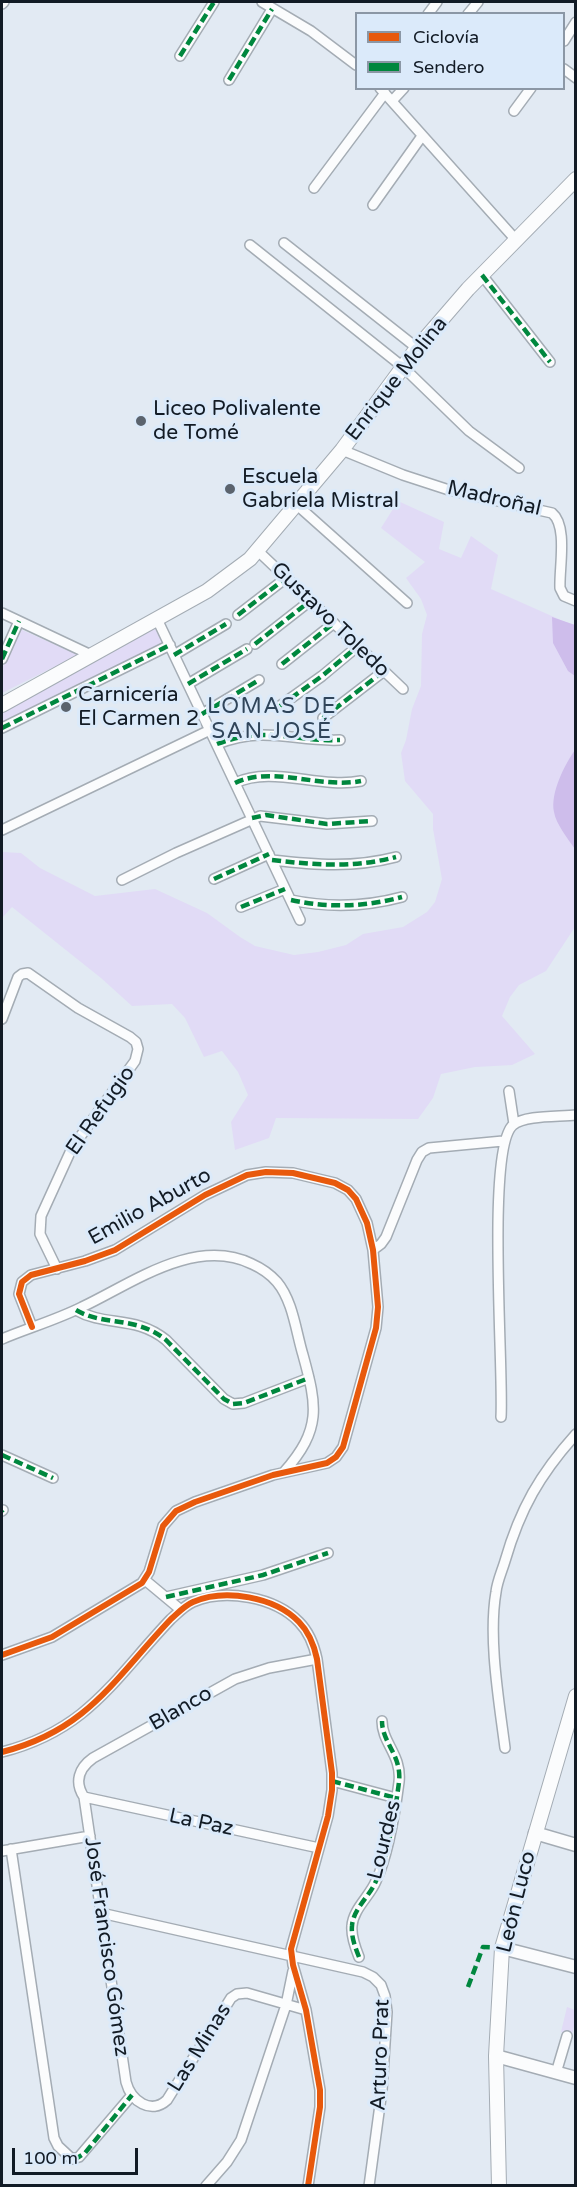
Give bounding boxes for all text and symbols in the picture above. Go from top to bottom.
legend [355,12,565,90]
text: Ciclovía [413,26,479,48]
text: Sendero [413,56,484,78]
street label: Enrique Molina [341,312,453,446]
place label: Liceo Polivalente de Tomé [153,396,321,446]
marker: Liceo Polivalente de Tomé [134,414,148,428]
place label: Escuela Gabriela Mistral [242,464,399,514]
street label: Madroñal [445,476,543,522]
marker: Escuela Gabriela Mistral [223,482,237,496]
street label: Gustavo Toledo [266,557,394,683]
place label: Carnicería El Carmen 2 [78,682,199,732]
district label: LOMAS DE SAN JOSÉ [207,694,337,746]
marker: Carnicería El Carmen 2 [59,700,73,714]
street label: El Refugio [61,1062,141,1160]
street label: Emilio Aburto [84,1163,216,1251]
street label: Blanco [145,1681,217,1737]
street label: Lourdes [363,1798,407,1882]
street label: La Paz [167,1804,235,1842]
street label: José Francisco Gómez [78,1836,134,2058]
street label: León Luco [492,1849,542,1955]
street label: Las Minas [163,1999,237,2097]
street label: Arturo Prat [366,1999,396,2111]
scale bar [15,2136,141,2174]
text: 100 m [23,2147,78,2169]

